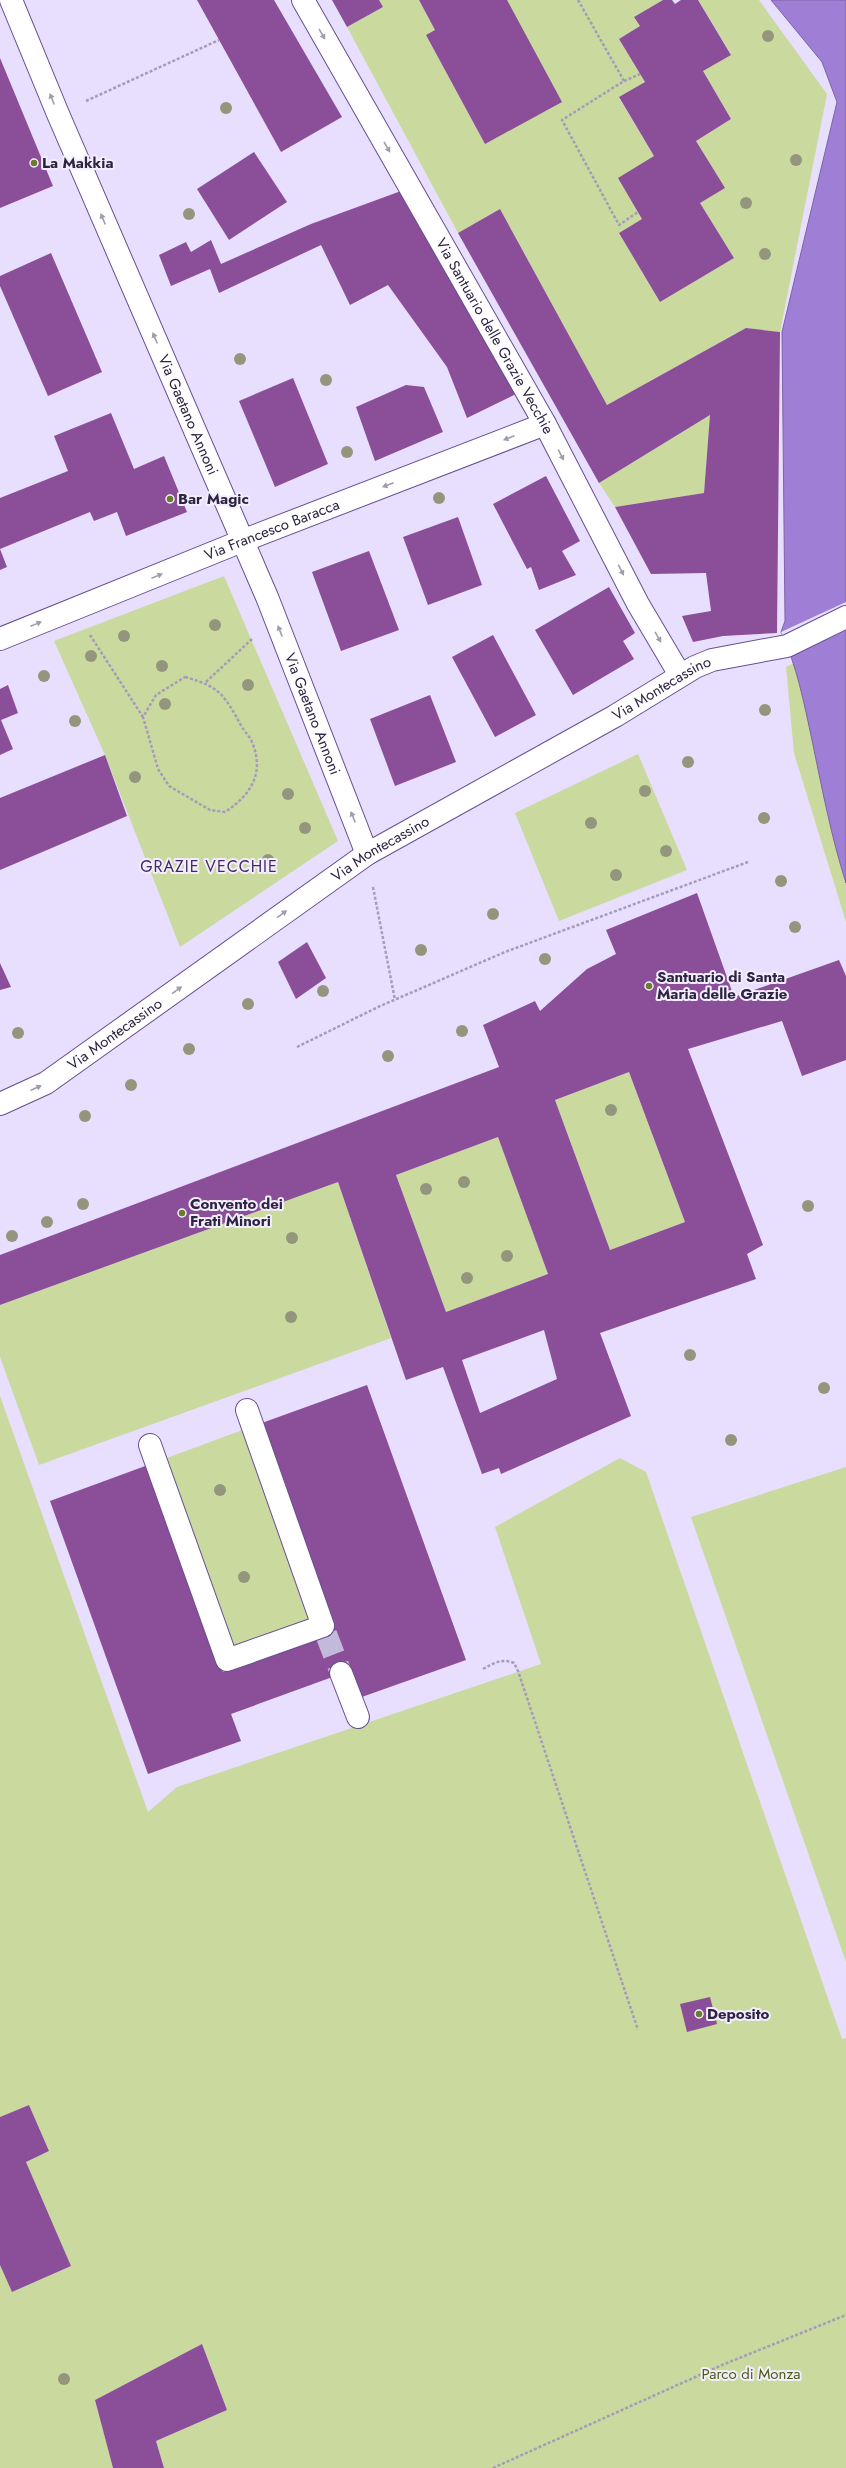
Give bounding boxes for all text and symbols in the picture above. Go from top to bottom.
one-way arrow [319,28,326,40]
one-way arrow [49,93,55,105]
one-way arrow [383,141,390,153]
place label: La Makkia [42,152,114,174]
marker: La Makkia [29,158,39,168]
one-way arrow [100,212,106,224]
street label: Via Santuario delle Grazie Vecchie [430,234,559,438]
one-way arrow [152,333,158,344]
street label: Via Gaetano Annoni [152,351,224,478]
one-way arrow [502,435,514,441]
one-way arrow [558,449,564,460]
one-way arrow [381,483,393,489]
place label: Bar Magic [178,488,249,510]
street label: Via Francesco Baracca [201,493,343,566]
marker: Bar Magic [165,494,175,504]
one-way arrow [618,564,624,576]
one-way arrow [151,572,163,578]
one-way arrow [31,621,43,627]
one-way arrow [277,625,283,637]
one-way arrow [654,631,661,643]
street label: Via Gaetano Annoni [279,650,346,778]
street label: Via Montecassino [608,651,714,726]
street label: Via Montecassino [327,810,433,887]
one-way arrow [349,811,355,823]
district label: GRAZIE VECCHIE [140,855,278,878]
one-way arrow [277,910,288,918]
place label: Santuario di Santa Maria delle Grazie [657,966,788,1005]
marker: Santuario di Santa Maria delle Grazie [644,981,654,991]
one-way arrow [171,986,182,994]
street label: Via Montecassino [63,993,167,1075]
one-way arrow [30,1085,41,1091]
place label: Convento dei Frati Minori [190,1193,283,1232]
marker: Convento dei Frati Minori [177,1208,187,1218]
place label: Deposito [707,2003,769,2025]
marker: Deposito [694,2009,704,2019]
park label: Parco di Monza [701,2363,801,2385]

